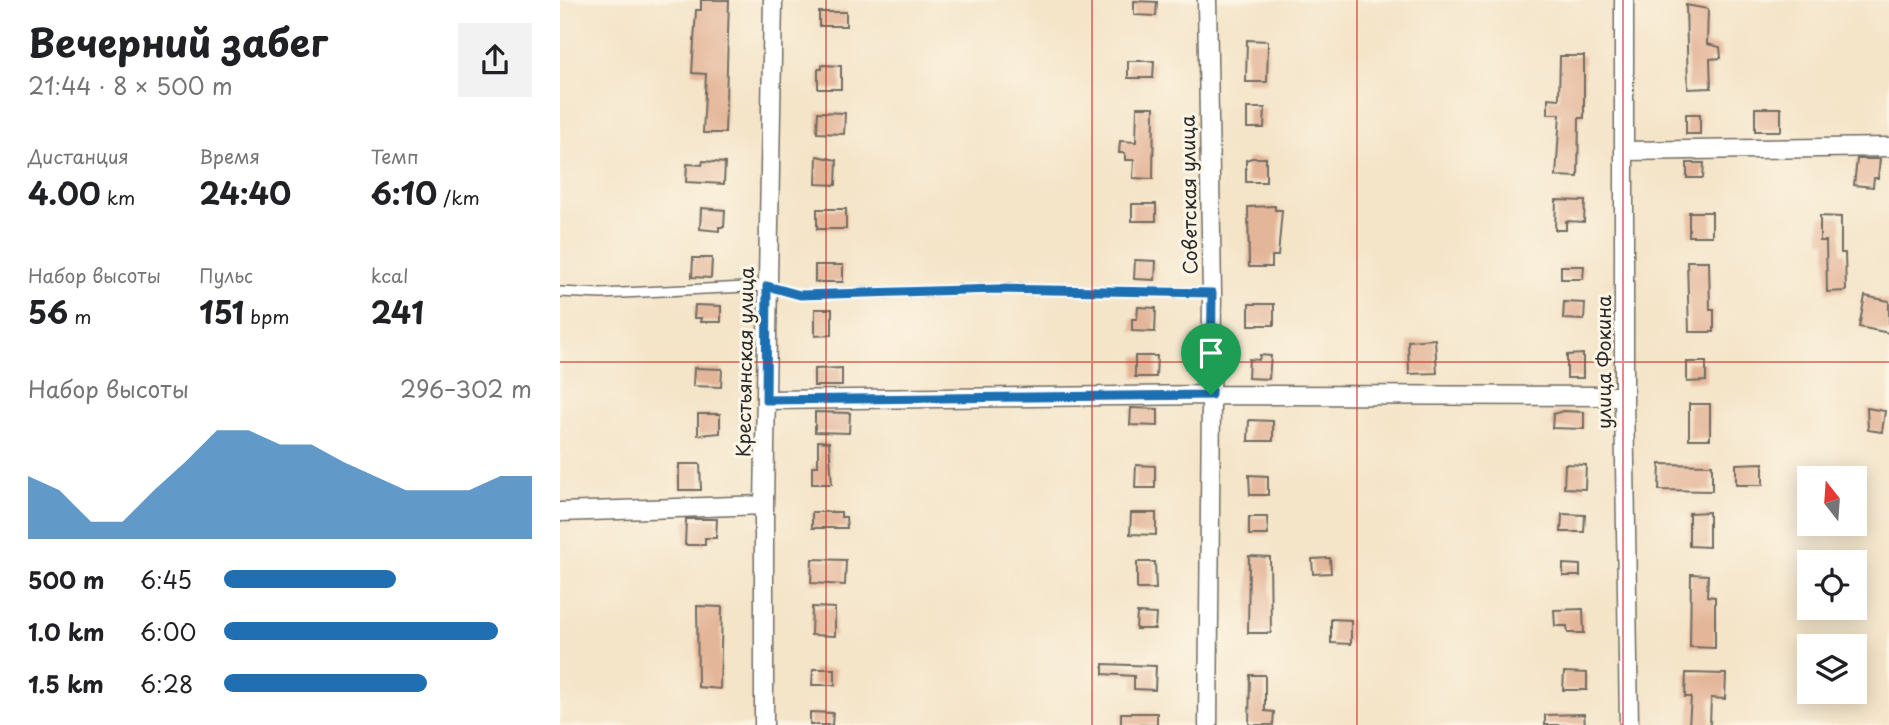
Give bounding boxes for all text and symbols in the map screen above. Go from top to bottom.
text: Вечерний забег [28,13,328,70]
button: share [458,23,532,97]
text: 21:44 · 8 × 500 m [28,68,233,103]
street label: Советская улица [1173,115,1203,275]
text: Дистанция [28,142,129,170]
text: Время [199,142,260,170]
text: Темп [371,142,419,170]
text: 4.00 [28,170,101,215]
text: 24:40 [199,170,291,215]
text: 6:10 [371,170,437,215]
text: km [101,183,135,211]
text: /km [437,183,480,211]
text: Набор высоты [28,261,161,289]
text: Пульс [199,261,253,289]
text: kcal [371,261,409,289]
street label: Крестьянская улица [728,267,760,457]
text: 56 [28,289,68,334]
text: 151 [199,289,244,334]
text: 241 [371,289,424,334]
street label: улица Фокина [1589,295,1617,429]
text: m [68,302,92,330]
text: bpm [244,302,290,330]
pin [1181,323,1241,395]
icon: arrive [1192,334,1230,372]
text: Набор высоты [28,371,189,406]
text: 296–302 m [400,371,532,406]
north arrow [1797,466,1867,536]
map controls [1797,466,1867,704]
button: locate [1797,550,1867,620]
text: 500 m [28,562,105,597]
text: 6:45 [140,562,192,597]
text: 1.0 km [28,614,105,649]
text: 6:00 [140,614,196,649]
button: layers [1797,634,1867,704]
text: 1.5 km [28,666,104,701]
text: 6:28 [140,666,193,701]

